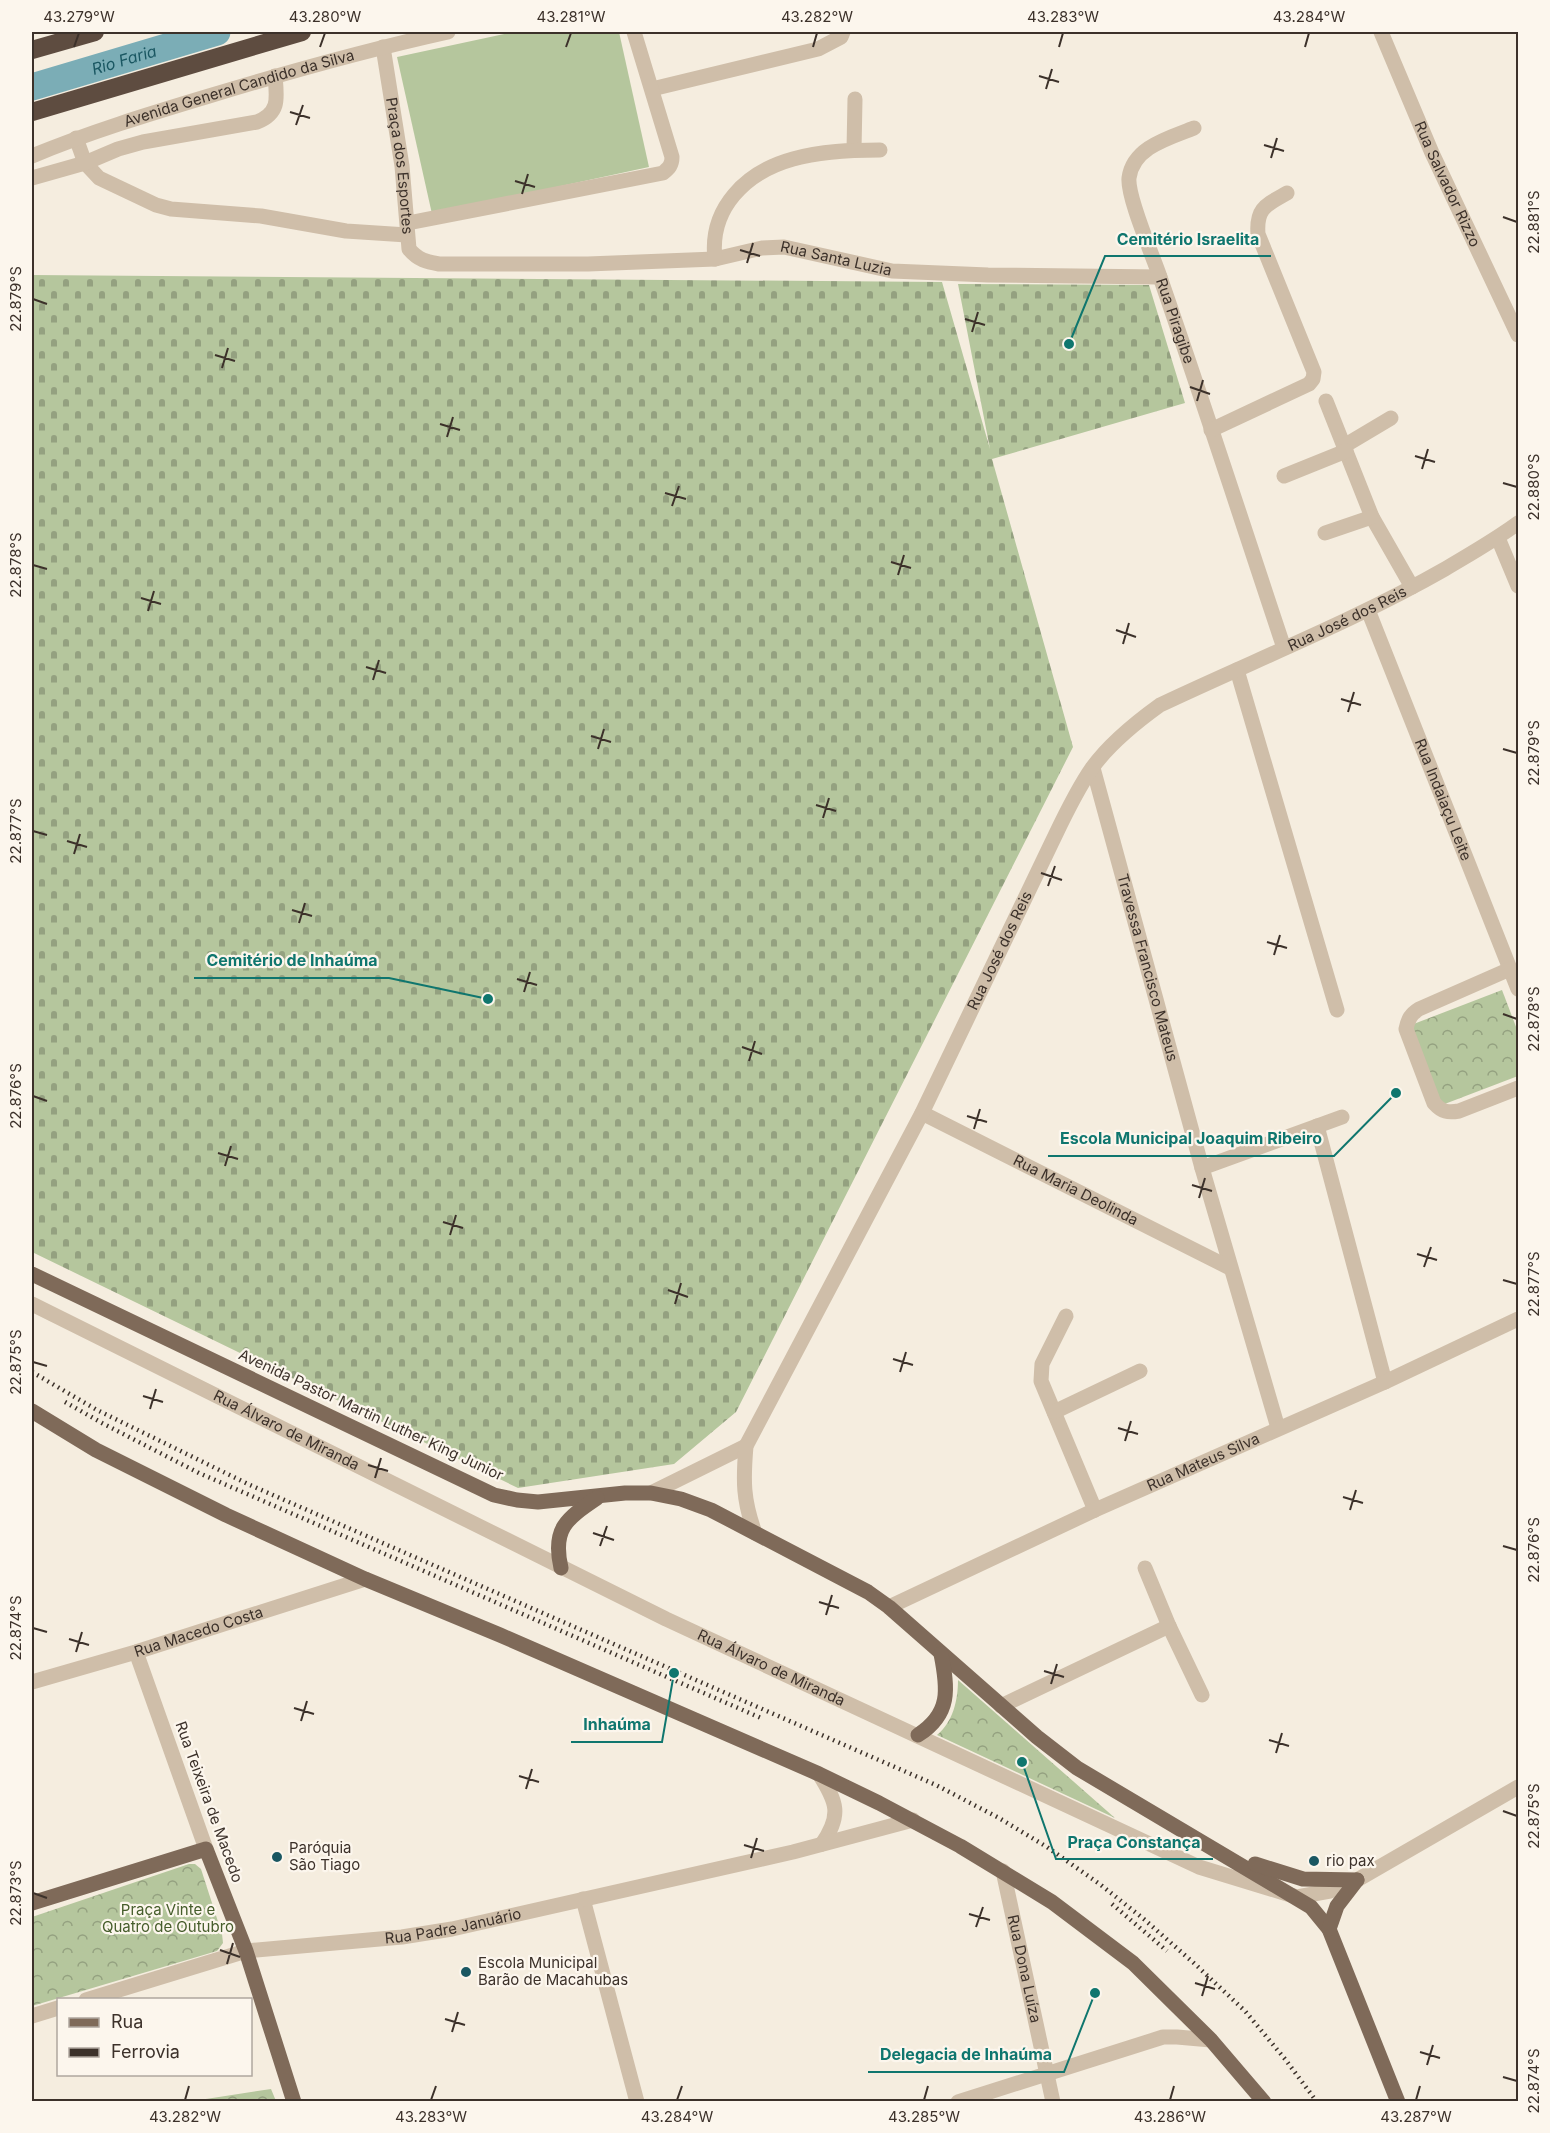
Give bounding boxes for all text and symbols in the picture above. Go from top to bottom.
text: 43.279°W [43,7,115,26]
text: 43.280°W [289,7,361,26]
text: 43.281°W [536,7,606,26]
text: 43.282°W [781,7,853,26]
text: 43.283°W [1027,7,1099,26]
text: 43.284°W [1273,7,1345,26]
water label: Rio Faria [89,40,159,79]
street label: Avenida General Candido da Silva [121,45,356,131]
street label: Praça dos Esportes [382,96,418,235]
street label: Rua Salvador Rizzo [1411,118,1485,250]
text: 22.881°S [1524,190,1543,254]
callout: Cemitério Israelita [1105,222,1271,256]
text: Cemitério Israelita [1117,229,1259,249]
street label: Rua Santa Luzia [779,237,894,280]
text: 22.879°S [6,266,25,332]
street label: Rua Piragibe [1152,275,1199,366]
text: 22.880°S [1524,454,1543,520]
text: 22.878°S [6,532,25,598]
street label: Rua José dos Reis [1285,582,1410,655]
text: 22.879°S [1524,720,1543,786]
street label: Rua Indaiaçu Leite [1411,736,1476,863]
text: 22.877°S [6,798,25,864]
street label: Travessa Francisco Mateus [1113,872,1183,1064]
street label: Rua José dos Reis [963,888,1036,1013]
callout: Cemitério de Inhaúma [194,944,389,978]
text: Cemitério de Inhaúma [206,950,378,970]
text: 22.878°S [1524,986,1543,1052]
text: 22.876°S [6,1063,25,1129]
callout: Escola Municipal Joaquim Ribeiro [1048,1122,1334,1156]
text: Escola Municipal Joaquim Ribeiro [1060,1128,1322,1148]
street label: Rua Maria Deolinda [1010,1150,1142,1229]
text: 22.877°S [1524,1251,1543,1317]
text: 22.875°S [6,1329,25,1395]
street label: Avenida Pastor Martin Luther King Junior [236,1345,507,1485]
street label: Rua Álvaro de Miranda [210,1386,363,1474]
street label: Rua Mateus Silva [1144,1429,1262,1495]
text: 22.876°S [1524,1517,1543,1583]
text: 22.874°S [6,1595,25,1661]
street label: Rua Macedo Costa [132,1602,265,1661]
street label: Rua Álvaro de Miranda [695,1625,848,1710]
callout: Inhaúma [571,1708,662,1742]
text: Inhaúma [583,1714,651,1734]
street label: Rua Teixeira de Macedo [171,1719,248,1885]
text: 22.875°S [1524,1783,1543,1849]
callout: Praça Constança [1056,1825,1213,1859]
text: Praça Constança [1067,1832,1201,1852]
place label: Paróquia São Tiago [289,1838,360,1874]
marker: Paróquia São Tiago [270,1850,284,1864]
place label: rio pax [1326,1851,1375,1870]
marker: rio pax [1307,1854,1321,1868]
text: 22.873°S [6,1860,25,1926]
park label: Praça Vinte e Quatro de Outubro [102,1900,234,1936]
street label: Rua Padre Januário [384,1904,523,1948]
street label: Rua Dona Luíza [1004,1913,1046,2025]
place label: Escola Municipal Barão de Macahubas [478,1953,628,1989]
marker: Escola Municipal Barão de Macahubas [459,1965,473,1979]
legend [57,1998,252,2076]
text: Rua [111,2011,143,2032]
callout: Delegacia de Inhaúma [868,2038,1064,2072]
text: Ferrovia [111,2041,180,2062]
text: Delegacia de Inhaúma [880,2044,1052,2064]
text: 22.874°S [1524,2048,1543,2114]
text: 43.282°W [149,2107,221,2126]
text: 43.283°W [395,2107,467,2126]
text: 43.284°W [641,2107,713,2126]
text: 43.285°W [888,2107,960,2126]
text: 43.286°W [1134,2107,1206,2126]
text: 43.287°W [1380,2107,1452,2126]

